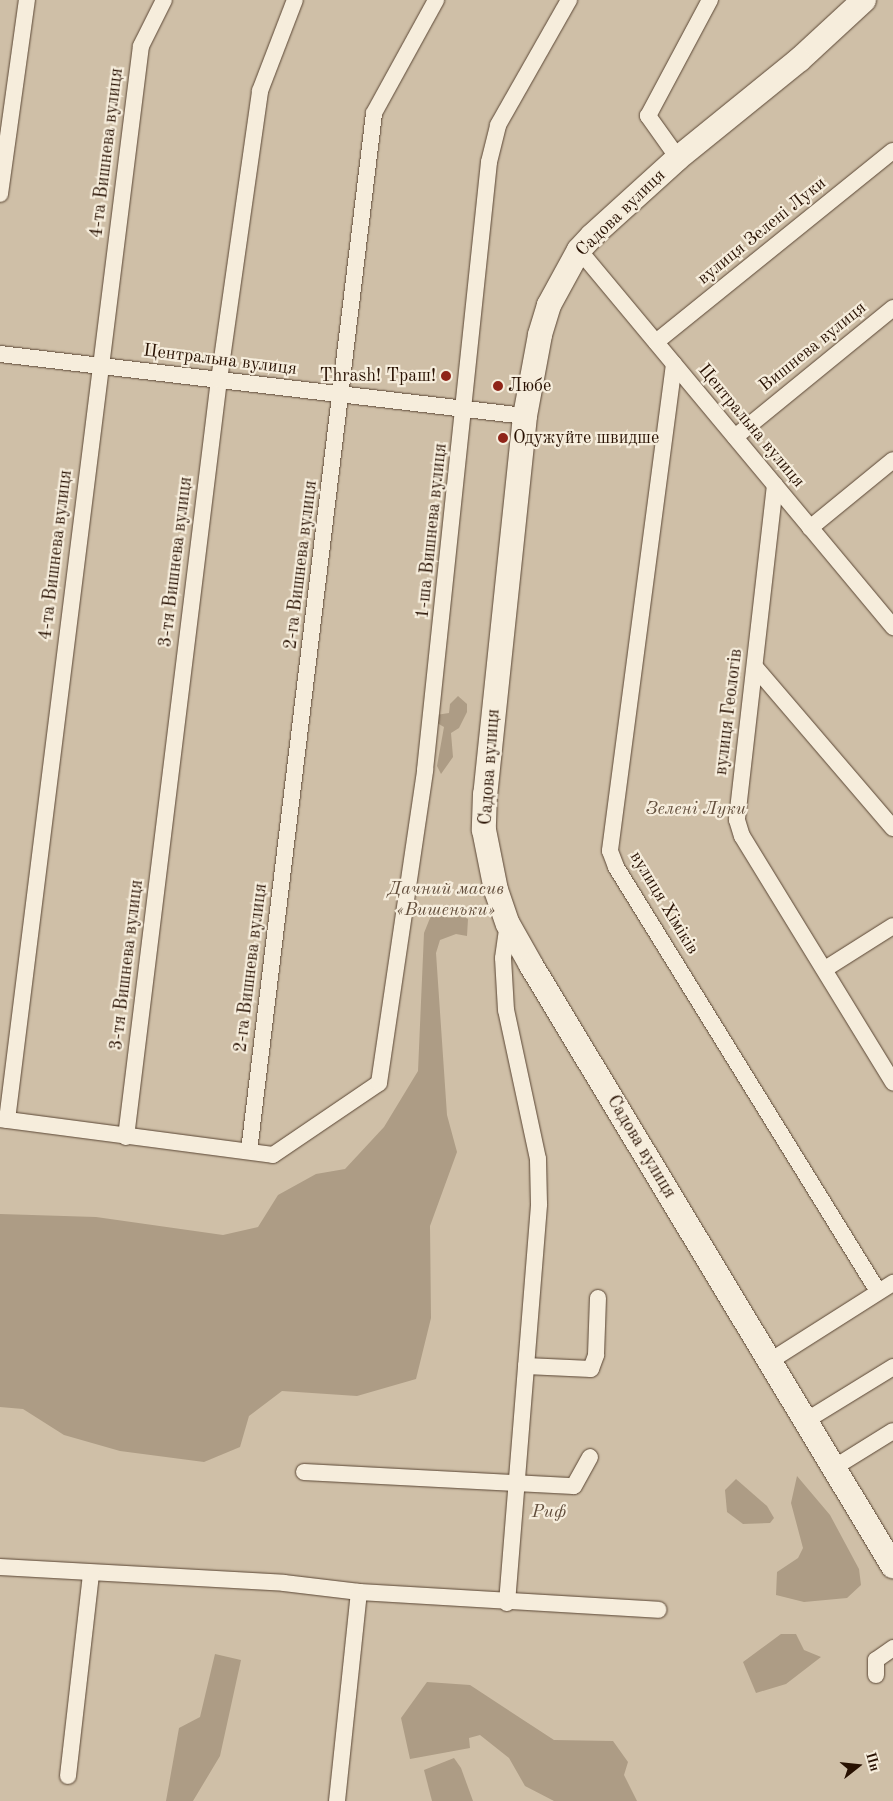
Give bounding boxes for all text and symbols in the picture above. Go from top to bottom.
street label: 4-та Вишнева вулиця [86,67,128,239]
street label: Садова вулиця [572,165,670,261]
street label: вулиця Зелені Луки [693,173,831,289]
street label: Вишнева вулиця [755,297,871,397]
street label: Центральна вулиця [142,340,298,380]
street label: Центральна вулиця [693,360,809,492]
place label: Thrash! Траш! [320,365,436,387]
marker: Thrash! Траш! [440,370,452,382]
place label: Любе [508,375,551,397]
marker: Любе [492,380,504,392]
place label: Одужуйте швидше [513,427,659,449]
marker: Одужуйте швидше [497,432,509,444]
street label: 1-ша Вишнева вулиця [412,442,452,620]
street label: 4-та Вишнева вулиця [35,469,77,641]
street label: 3-тя Вишнева вулиця [155,475,197,649]
street label: 2-га Вишнева вулиця [280,479,322,651]
street label: вулиця Геологів [711,648,747,776]
street label: Садова вулиця [475,708,505,826]
park label: Зелені Луки [646,798,746,820]
street label: вулиця Хіміків [625,848,703,958]
street label: 3-тя Вишнева вулиця [106,878,148,1052]
park label: Дачний масив «Вишеньки» [388,879,504,922]
street label: 2-га Вишнева вулиця [230,882,272,1054]
street label: Садова вулиця [602,1092,680,1202]
park label: Риф [532,1501,566,1523]
north arrow [833,1741,883,1791]
text: Пн [863,1751,882,1773]

